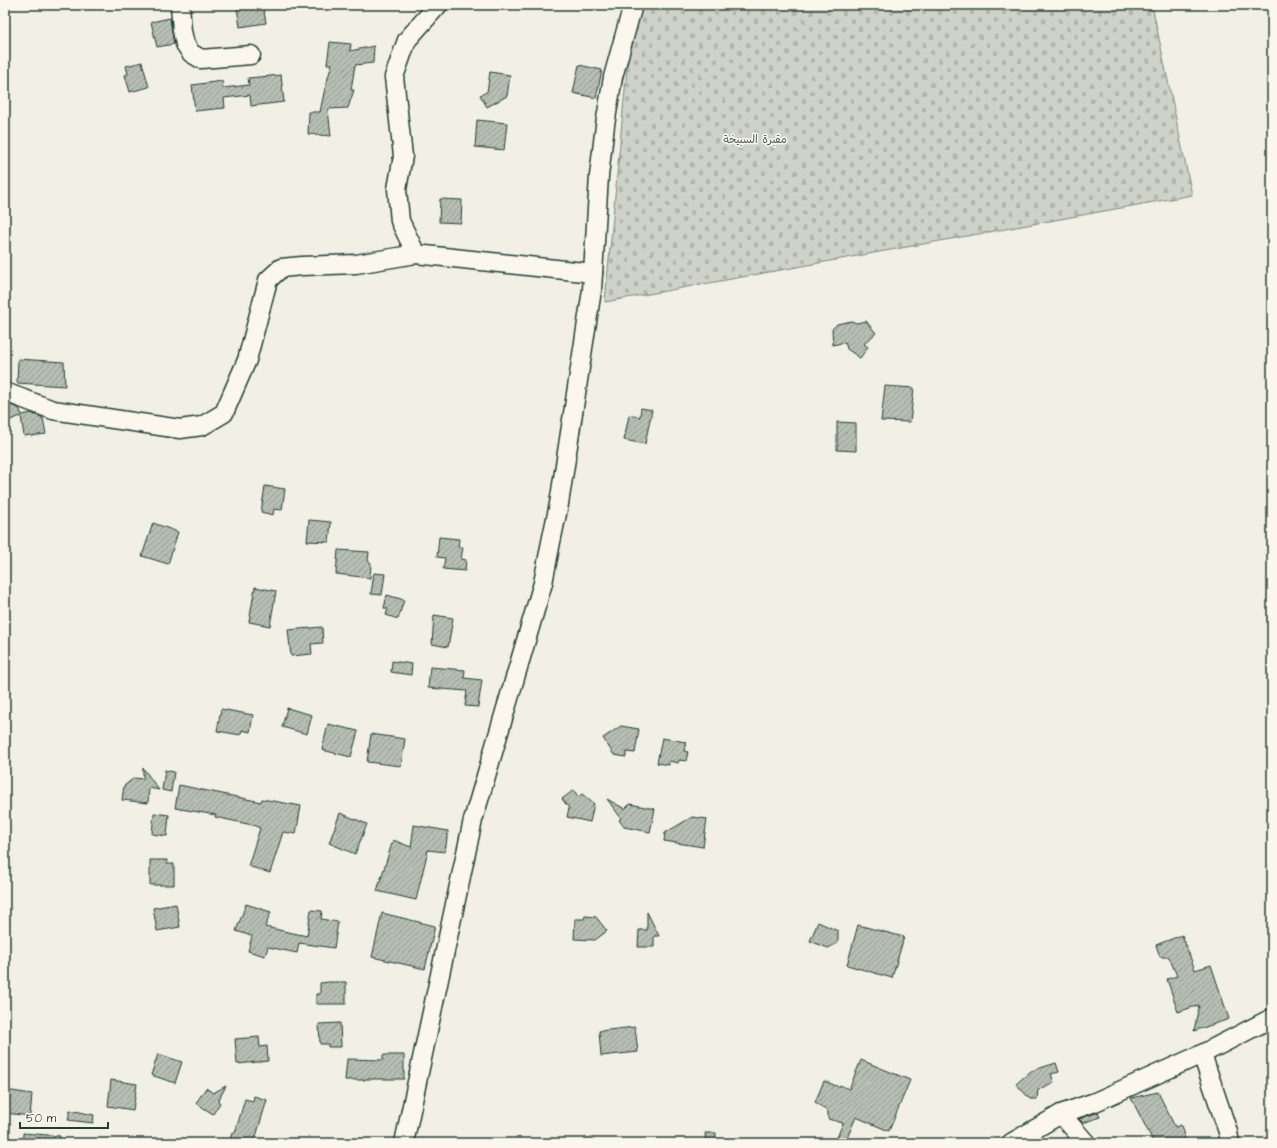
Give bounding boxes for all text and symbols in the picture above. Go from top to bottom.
park label: مقبرة السبيخة [723,132,787,147]
scale bar [20,1104,108,1130]
text: 50 m [26,1110,57,1127]

